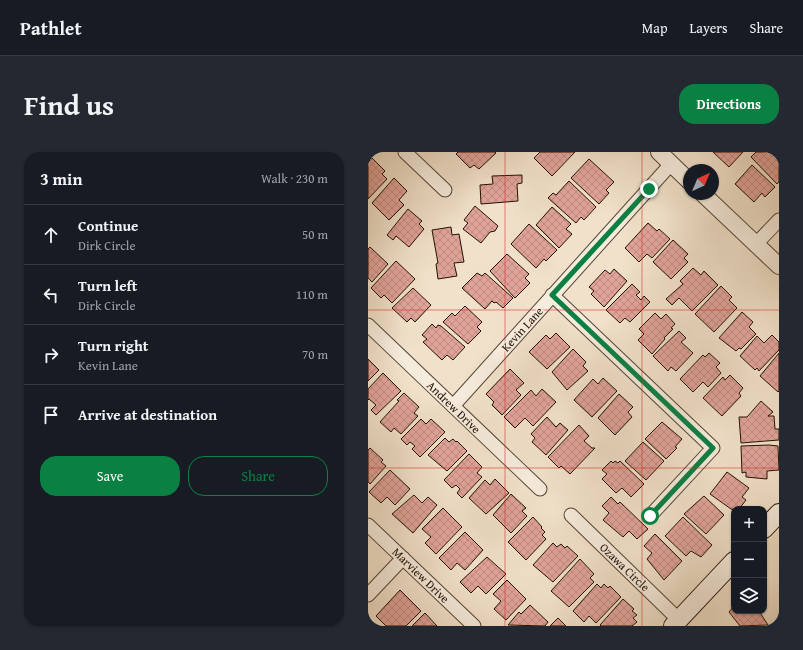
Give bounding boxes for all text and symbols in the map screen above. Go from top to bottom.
text: Pathlet [20,14,82,42]
text: Map [642,18,668,38]
text: Layers [690,18,728,38]
text: Share [750,18,783,38]
text: Find us [24,84,114,125]
button: Directions [679,84,779,124]
north arrow [683,164,719,200]
text: 3 min [40,166,82,191]
text: Walk · 230 m [261,169,328,188]
route end [640,180,658,198]
text: Continue [78,215,139,236]
icon: ahead [40,224,62,246]
text: 50 m [302,225,328,244]
text: Dirk Circle [78,236,136,255]
text: Turn left [78,275,137,296]
icon: left [40,284,62,306]
text: 110 m [296,285,328,304]
text: Dirk Circle [78,296,136,315]
street label: Kevin Lane [497,302,547,355]
text: Turn right [78,335,149,356]
icon: right [40,344,62,366]
text: 70 m [302,345,328,364]
text: Kevin Lane [78,356,138,375]
street label: Andrew Drive [423,377,485,437]
icon: arrive [40,404,62,426]
text: Arrive at destination [78,404,217,425]
button: Save [40,456,180,496]
button: Share [188,456,328,496]
map controls [731,506,767,614]
button: + [731,506,767,542]
route start [641,507,659,525]
street label: Ozawa Circle [596,539,654,595]
button: − [731,542,767,578]
street label: Marview Drive [389,543,454,607]
button: layers [731,578,767,614]

